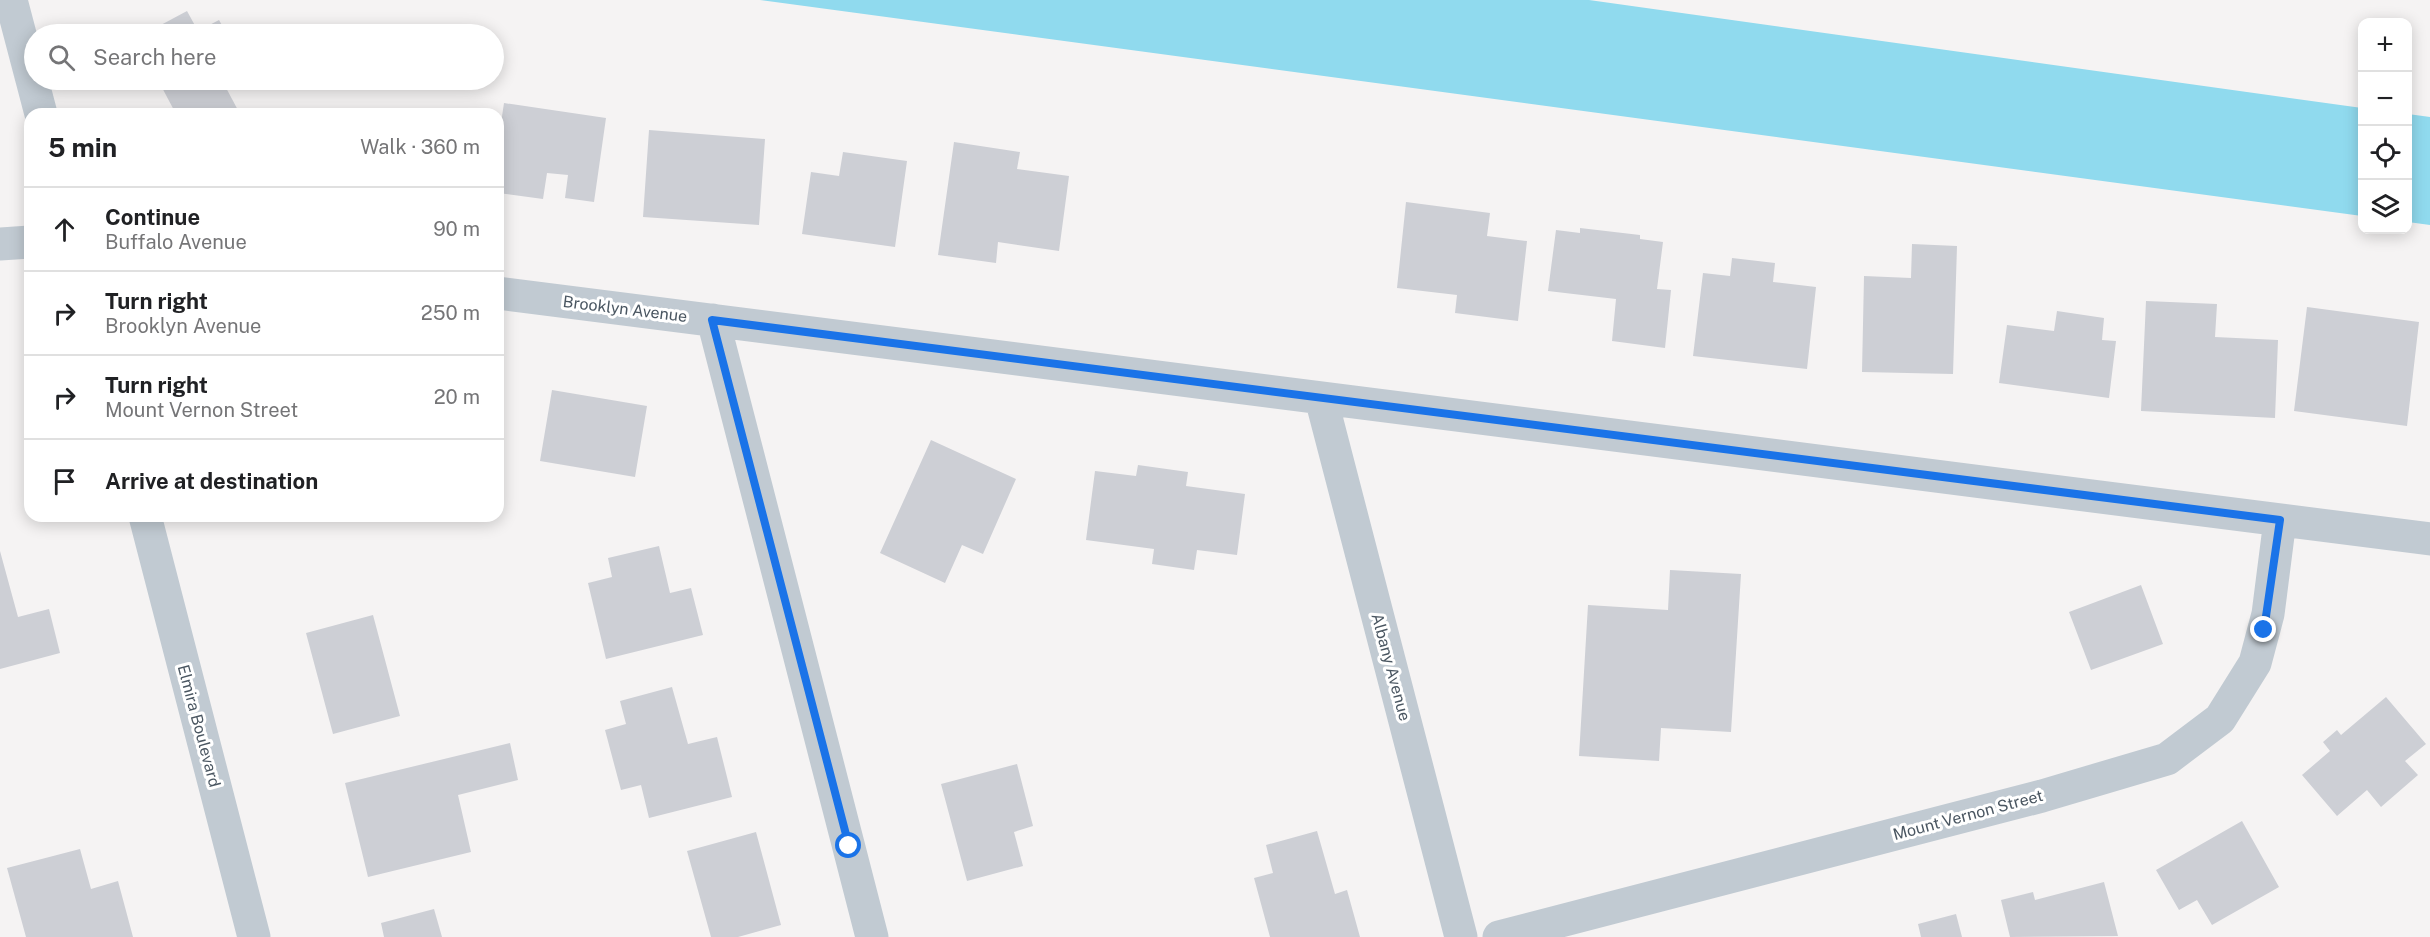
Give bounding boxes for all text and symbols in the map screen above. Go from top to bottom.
map controls [2358,18,2412,234]
button: + [2358,18,2412,72]
search box [24,24,504,90]
icon: search [45,41,78,74]
text: Search here [93,44,217,70]
button: − [2358,72,2412,126]
button: locate [2358,126,2412,180]
text: 5 min [48,132,117,163]
text: Walk · 360 m [360,135,480,159]
button: layers [2358,180,2412,234]
text: Continue [105,204,200,230]
icon: ahead [48,213,81,246]
text: 90 m [433,217,480,241]
text: Buffalo Avenue [105,230,247,254]
text: Turn right [105,288,208,314]
street label: Brooklyn Avenue [562,292,688,326]
icon: right [48,297,81,330]
text: 250 m [421,301,480,325]
text: Brooklyn Avenue [105,314,261,338]
text: Turn right [105,372,208,398]
icon: right [48,381,81,414]
text: 20 m [434,385,480,409]
text: Mount Vernon Street [105,398,298,422]
icon: arrive [48,465,81,498]
text: Arrive at destination [105,468,318,494]
street label: Albany Avenue [1367,611,1415,723]
route end [2250,616,2276,642]
street label: Elmira Boulevard [174,663,224,789]
street label: Mount Vernon Street [1891,786,2045,844]
route start [835,832,861,858]

